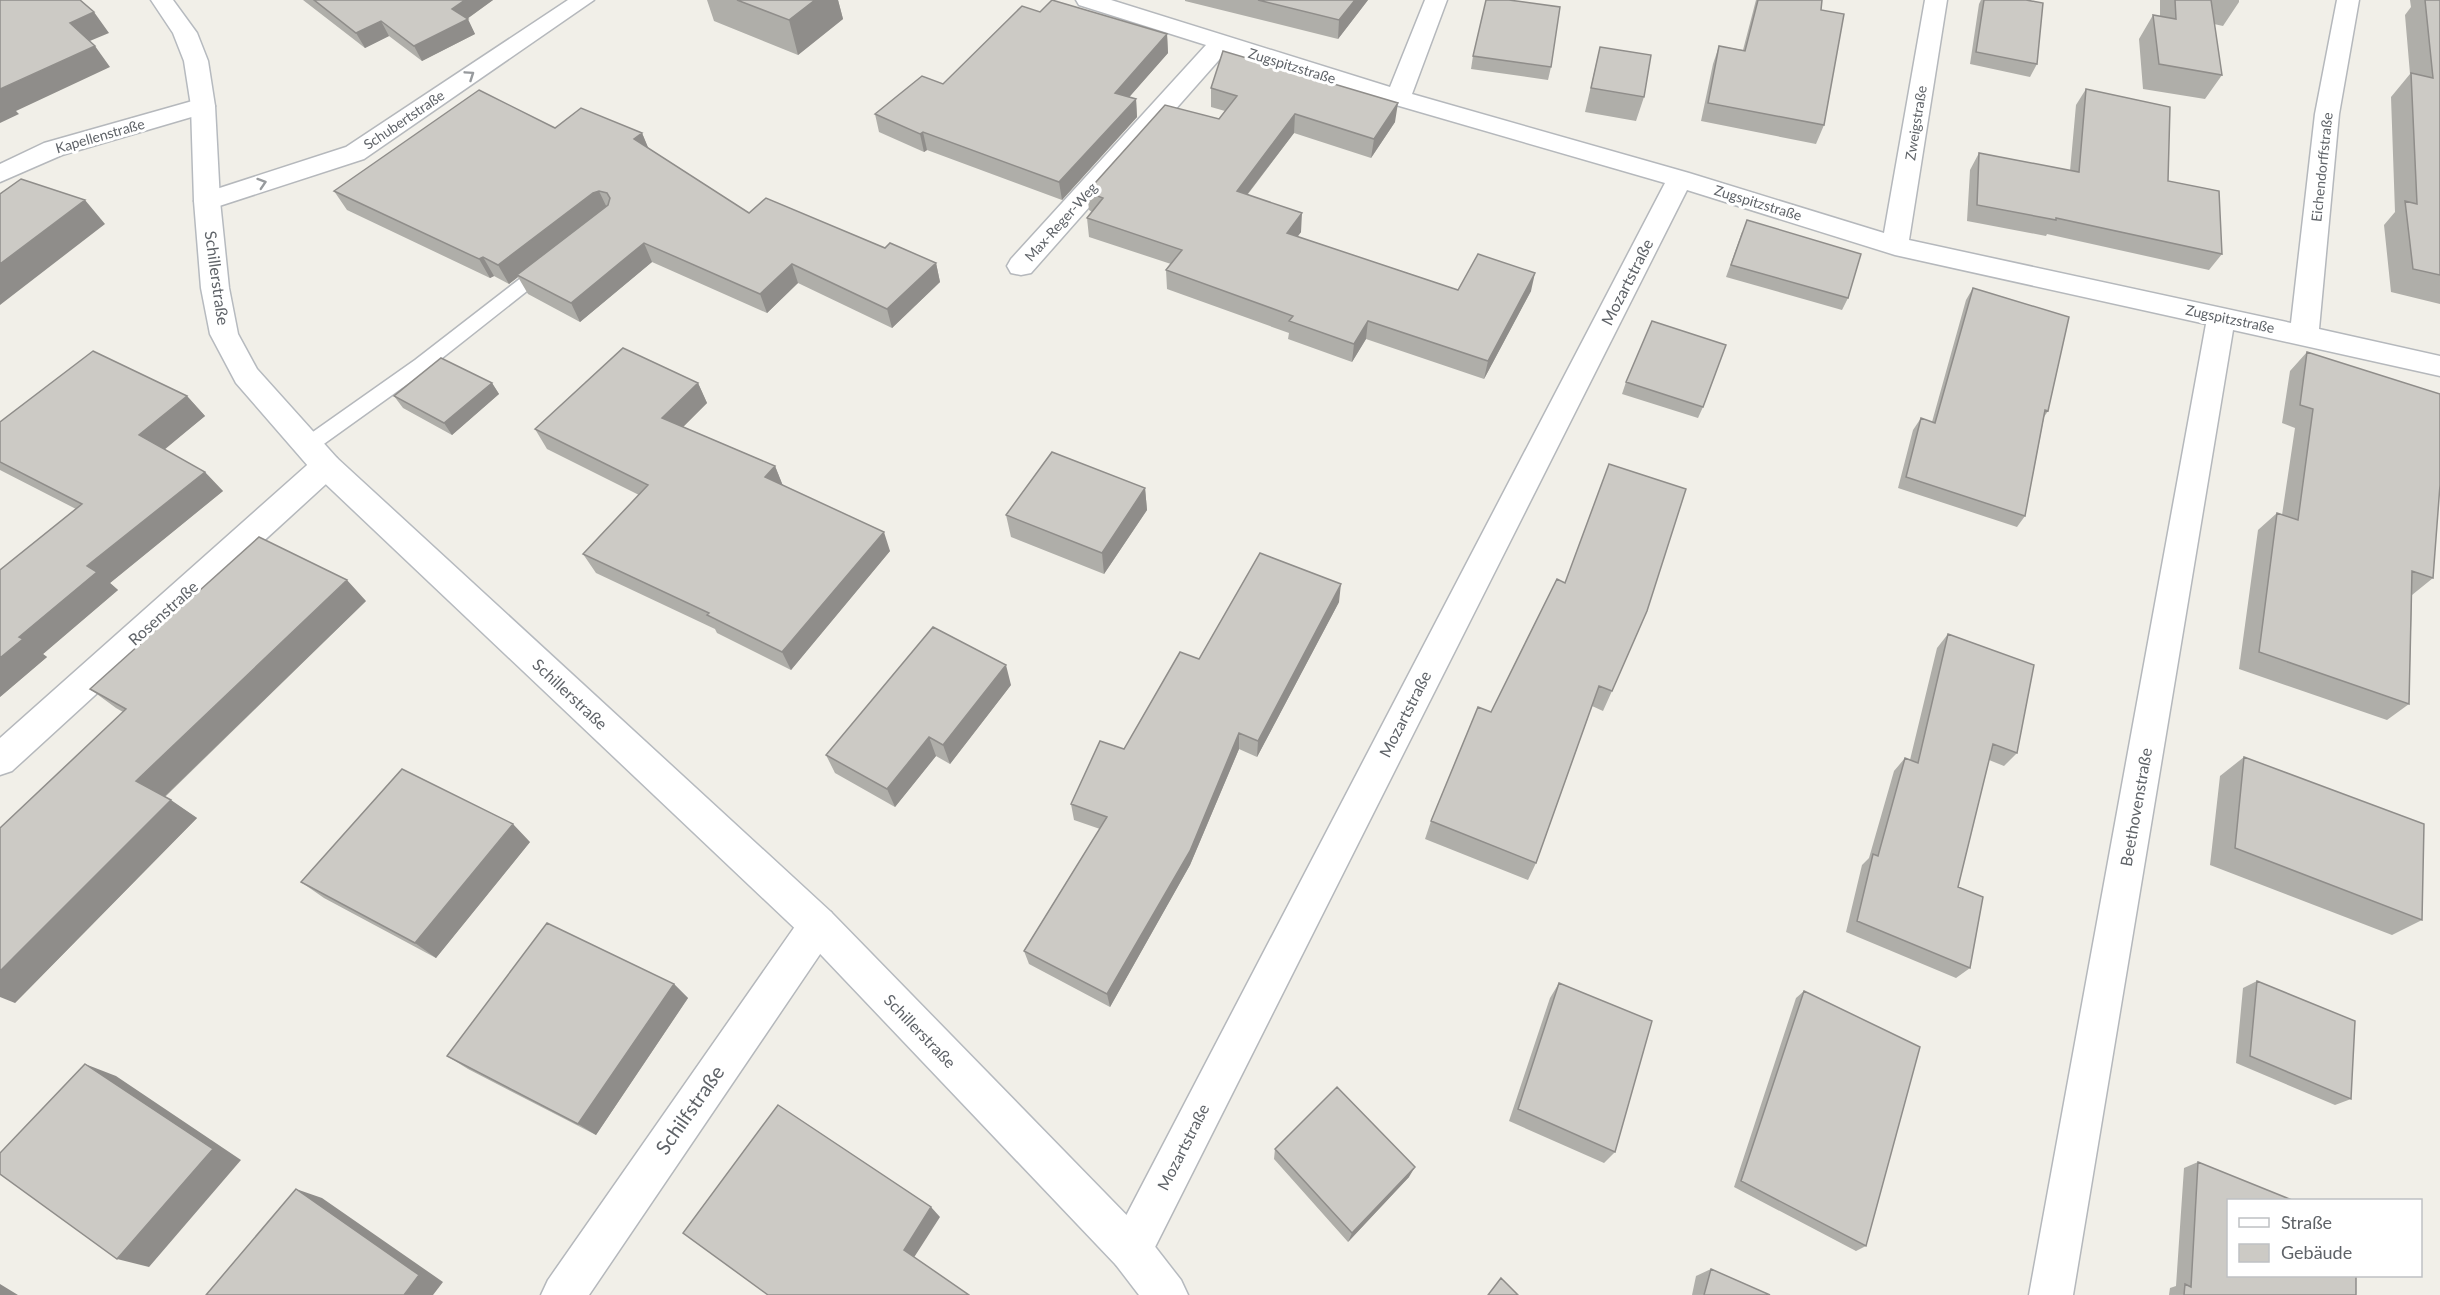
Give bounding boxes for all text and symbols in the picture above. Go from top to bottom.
street label: Zugspitzstraße [1246,44,1338,87]
one-way arrow [464,71,475,82]
street label: Zweigstraße [1901,84,1930,162]
street label: Schubertstraße [360,86,447,153]
street label: Eichendorffstraße [2307,111,2336,222]
street label: Kapellenstraße [53,115,146,156]
one-way arrow [256,178,267,191]
street label: Max-Reger-Weg [1021,179,1100,265]
street label: Zugspitzstraße [1712,181,1804,224]
street label: Schillerstraße [201,230,234,326]
street label: Mozartstraße [1597,235,1656,328]
street label: Zugspitzstraße [2184,301,2276,336]
street label: Rosenstraße [124,576,201,649]
street label: Schillerstraße [529,654,612,733]
street label: Mozartstraße [1375,667,1434,760]
street label: Beethovenstraße [2116,746,2155,868]
street label: Schillerstraße [881,990,960,1071]
street label: Schilfstraße [650,1060,729,1159]
street label: Mozartstraße [1153,1100,1212,1193]
legend [2227,1199,2422,1277]
text: Straße [2281,1211,2332,1233]
text: Gebäude [2281,1241,2352,1263]

